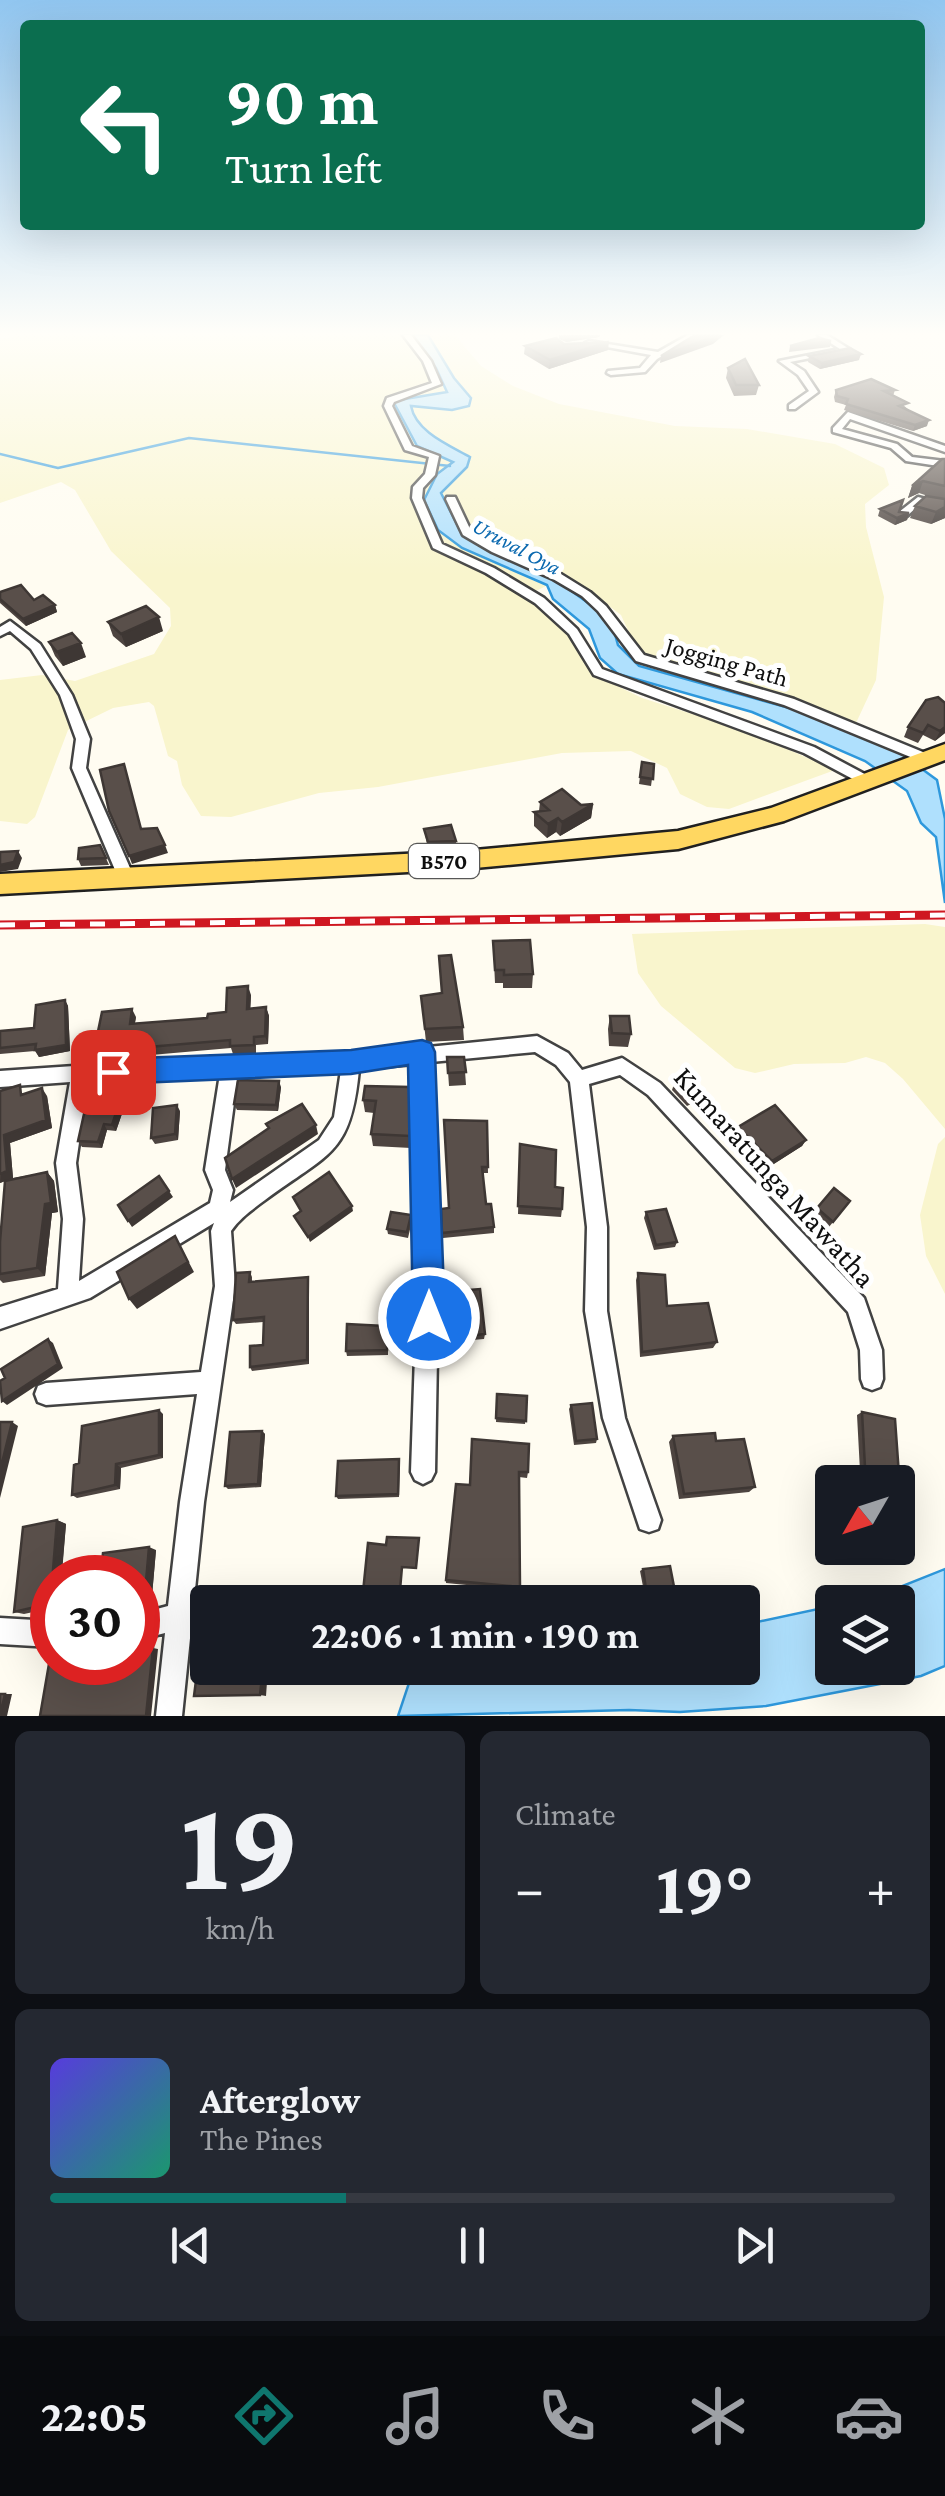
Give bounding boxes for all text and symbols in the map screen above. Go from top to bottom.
icon: left [60,60,190,190]
text: 90 m [225,61,378,139]
text: Turn left [225,143,382,193]
water label: Uruval Oya [468,513,565,580]
street label: Jogging Path [660,631,791,693]
road number: B570 [409,844,479,878]
pin [71,1030,156,1115]
icon: arrive [86,1045,141,1100]
street label: Kumaratunga Mawatha [667,1060,883,1294]
position arrow [377,1266,481,1370]
north arrow [815,1465,915,1565]
map controls [815,1465,915,1685]
speed limit sign: 30 [30,1555,160,1685]
button: layers [815,1585,915,1685]
text: 22:06 · 1 min · 190 m [311,1614,639,1656]
text: 19 [180,1772,300,1917]
text: Climate [515,1796,616,1832]
text: 19° [656,1846,754,1929]
text: − [515,1858,544,1919]
text: + [866,1858,895,1919]
text: km/h [206,1910,275,1946]
text: Afterglow [200,2079,360,2121]
text: The Pines [200,2121,323,2157]
icon: previous [163,2218,218,2273]
icon: pause [445,2218,500,2273]
icon: next [727,2218,782,2273]
icon: directions [229,2381,299,2451]
icon: music [380,2381,450,2451]
icon: phone [532,2381,602,2451]
icon: climate [683,2381,753,2451]
icon: car [834,2381,904,2451]
text: 22:05 [41,2391,148,2441]

